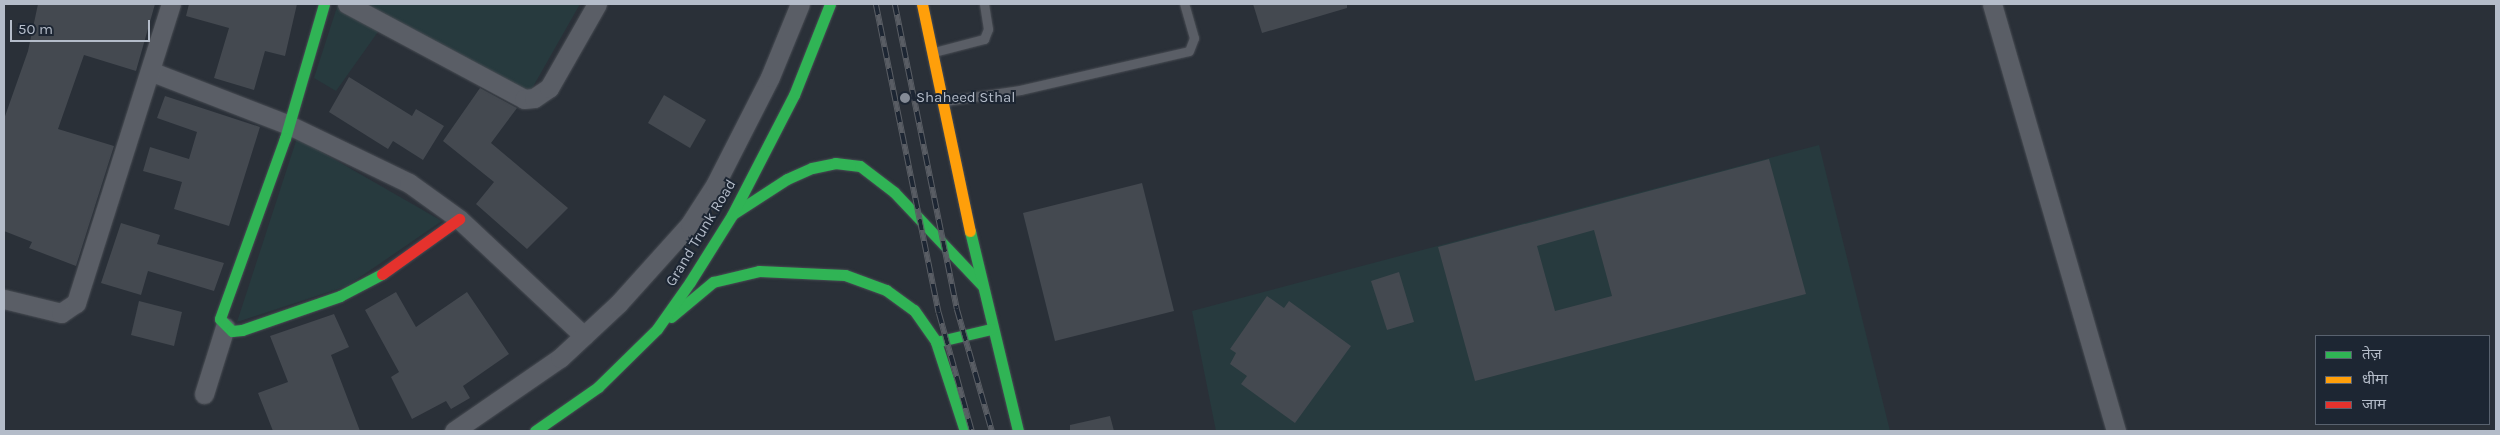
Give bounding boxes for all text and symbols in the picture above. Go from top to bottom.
scale bar [12,10,152,42]
text: 50 m [18,20,53,38]
place label: Shaheed Sthal [916,89,1016,107]
marker: Shaheed Sthal [898,91,912,105]
street label: Grand Trunk Road [662,176,740,290]
legend [2315,335,2490,425]
text: तेज़ [2362,345,2382,363]
text: धीमा [2362,370,2388,388]
text: जाम [2362,395,2386,413]

